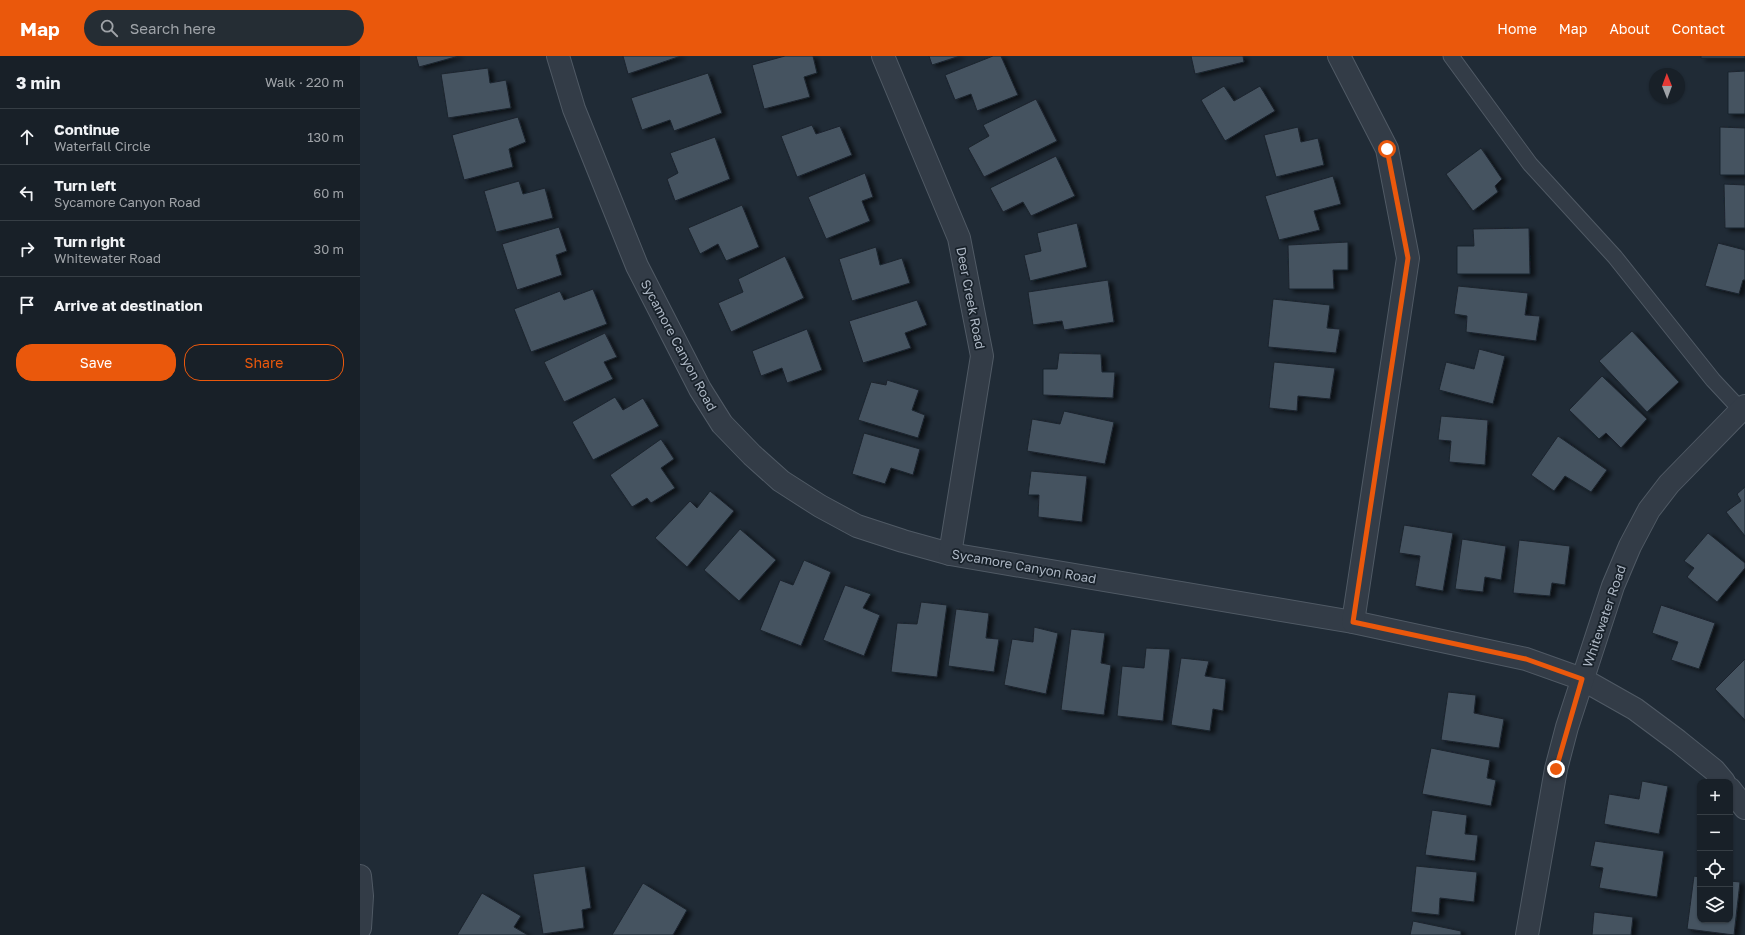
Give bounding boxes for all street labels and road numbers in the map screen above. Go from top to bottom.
street label: Deer Creek Road [953,246,989,350]
street label: Sycamore Canyon Road [638,277,720,413]
street label: Sycamore Canyon Road [950,545,1098,587]
street label: Whitewater Road [1579,563,1629,669]

